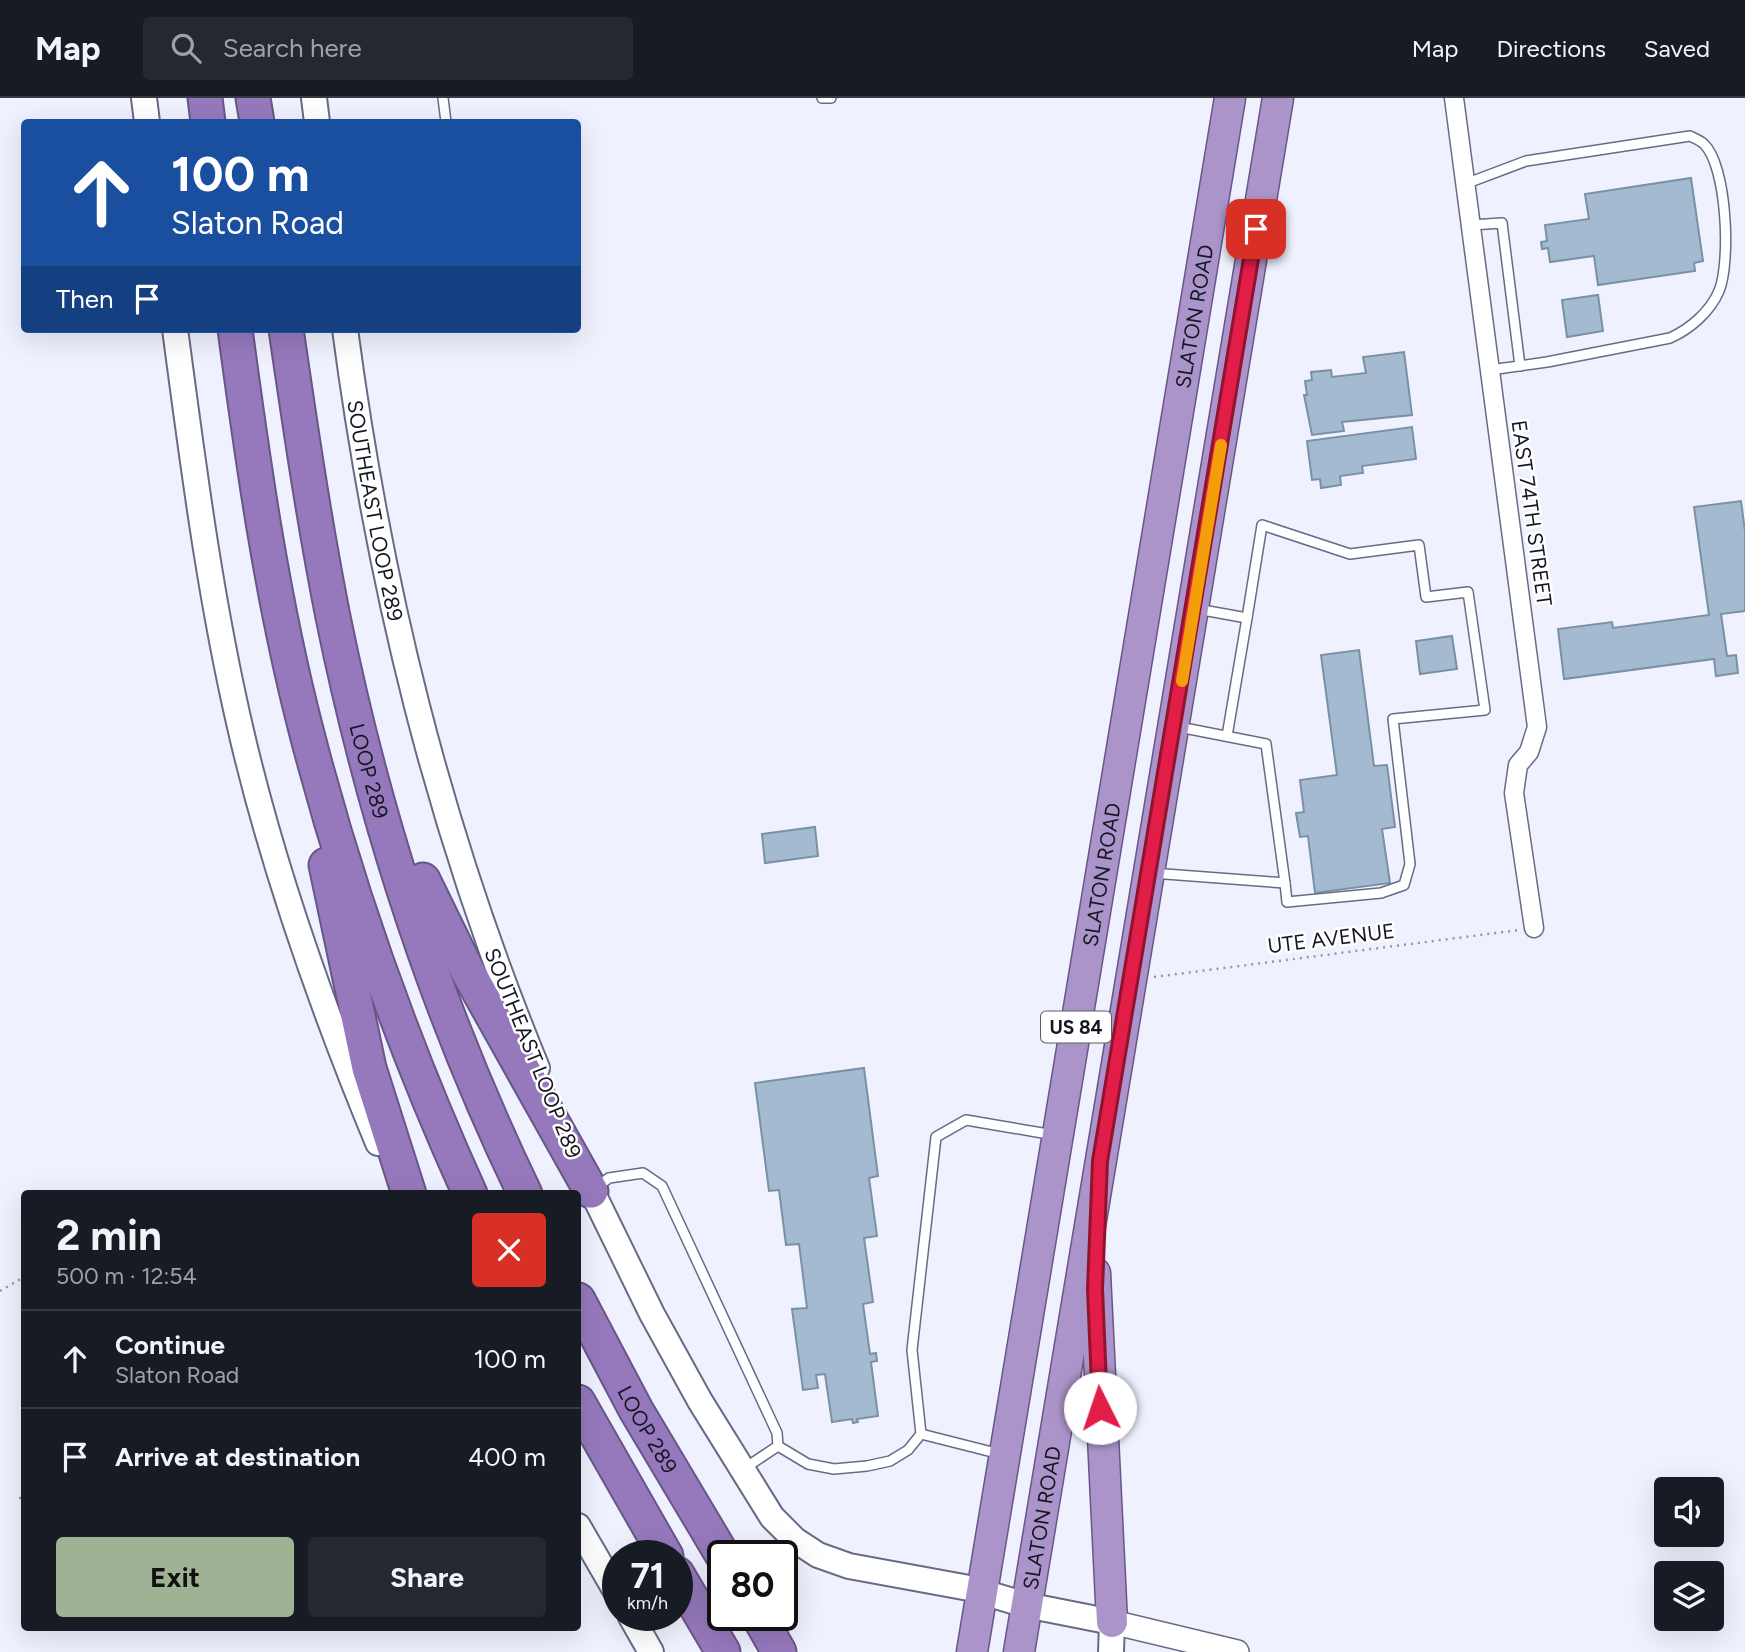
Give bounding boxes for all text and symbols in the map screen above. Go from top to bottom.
search box [143,17,633,80]
text: Map [35,29,101,68]
icon: search [167,29,205,67]
text: Search here [223,32,362,64]
text: Map [1412,34,1458,63]
text: Directions [1496,34,1606,63]
text: Saved [1644,34,1710,63]
text: 100 m [171,144,310,203]
icon: ahead [56,147,147,238]
pin [1226,199,1286,259]
text: Slaton Road [171,204,344,242]
icon: arrive [1237,210,1275,248]
street label: SLATON ROAD [1170,243,1218,390]
icon: arrive [128,280,166,318]
text: Then [56,283,114,315]
street label: SOUTHEAST LOOP 289 [343,398,409,623]
street label: EAST 74TH STREET [1507,419,1557,608]
street label: LOOP 289 [345,721,394,821]
street label: SLATON ROAD [1077,801,1125,948]
street label: UTE AVENUE [1266,918,1396,958]
street label: SOUTHEAST LOOP 289 [479,944,587,1162]
road number: US 84 [1041,1012,1111,1043]
text: 2 min [56,1210,162,1261]
button: close [472,1213,546,1287]
text: 500 m · 12:54 [56,1262,197,1290]
text: Continue [115,1329,225,1361]
icon: ahead [56,1340,94,1378]
text: 100 m [473,1343,546,1375]
text: Slaton Road [115,1361,239,1389]
position arrow [1063,1371,1137,1445]
street label: LOOP 289 [613,1381,683,1478]
icon: arrive [56,1438,94,1476]
text: Arrive at destination [115,1441,360,1473]
text: 400 m [468,1441,546,1473]
street label: SLATON ROAD [1017,1444,1066,1592]
map controls [1654,1477,1724,1631]
button: sound [1654,1477,1724,1547]
button: Exit [56,1537,294,1617]
button: Share [308,1537,546,1617]
speed limit sign: 80 [707,1540,798,1631]
text: 71 [630,1555,665,1597]
button: layers [1654,1561,1724,1631]
text: km/h [627,1592,668,1614]

